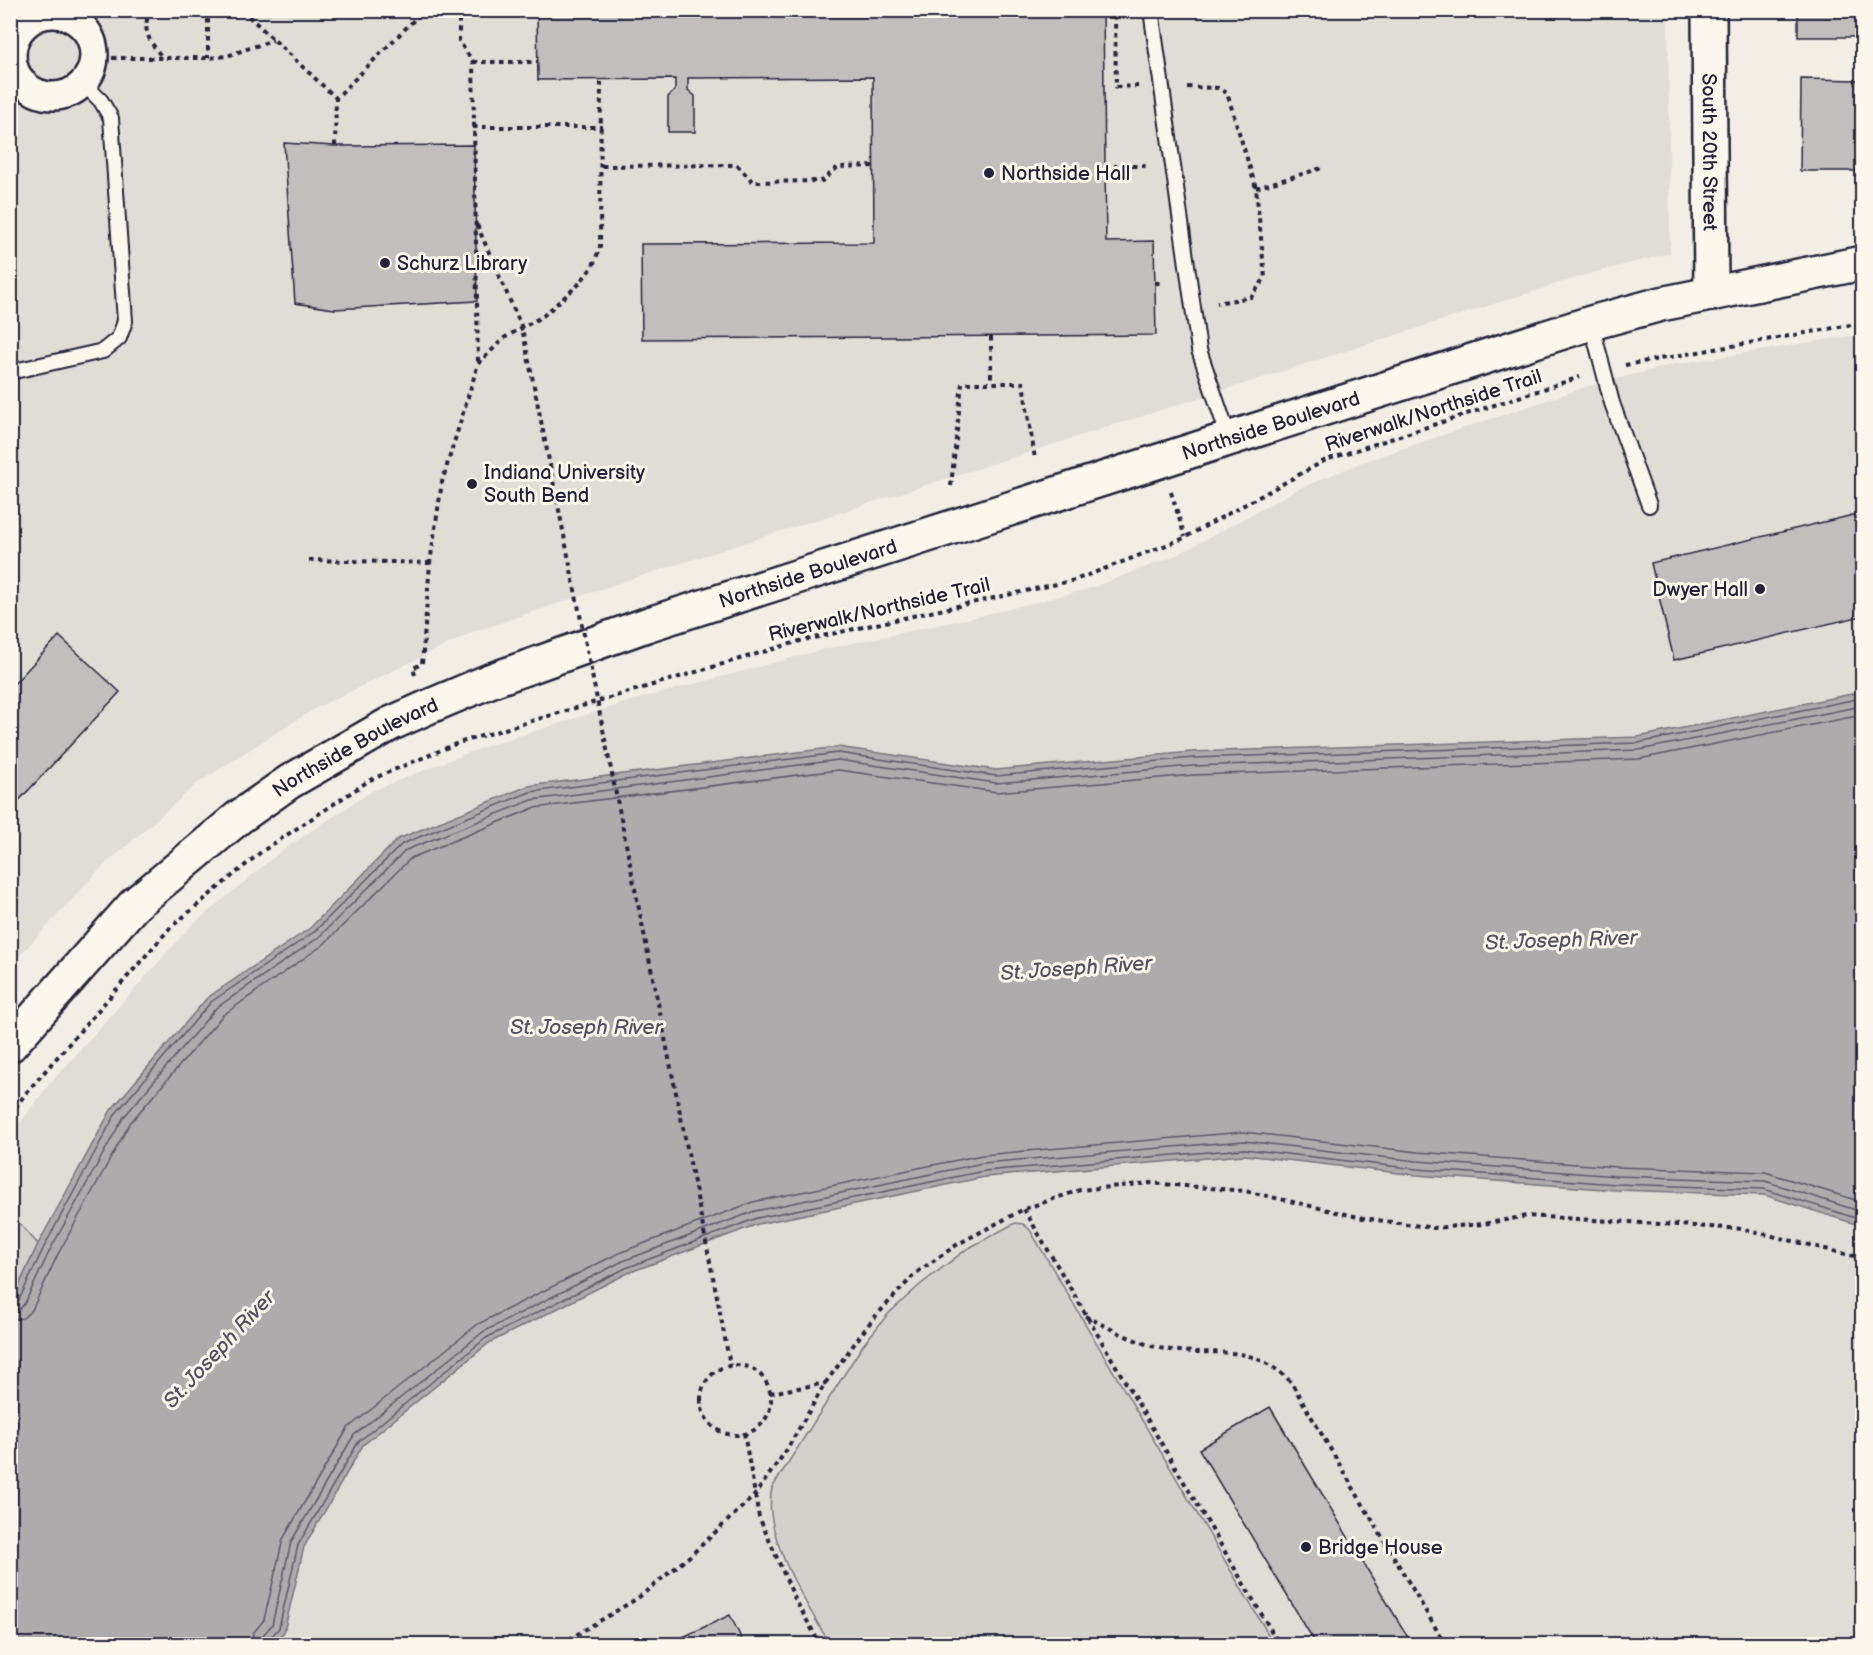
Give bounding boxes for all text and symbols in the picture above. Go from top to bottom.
street label: South 20th Street [1696,73,1722,231]
place label: Northside Hall [1001,162,1130,186]
marker: Northside Hall [982,166,996,180]
place label: Schurz Library [397,252,527,276]
marker: Schurz Library [378,256,392,270]
street label: Riverwalk/Northside Trail [1322,365,1545,457]
street label: Northside Boulevard [1179,387,1363,466]
place label: Indiana University South Bend [484,461,645,508]
marker: Indiana University South Bend [465,477,479,491]
street label: Northside Boulevard [716,535,900,614]
street label: Riverwalk/Northside Trail [766,573,992,647]
place label: Dwyer Hall [1652,578,1748,602]
marker: Dwyer Hall [1753,582,1767,596]
street label: Northside Boulevard [268,693,442,803]
water label: St. Joseph River [1485,925,1639,956]
water label: St. Joseph River [999,951,1154,986]
water label: St. Joseph River [510,1015,663,1040]
water label: St. Joseph River [158,1284,281,1413]
place label: Bridge House [1318,1536,1443,1560]
marker: Bridge House [1299,1540,1313,1554]

